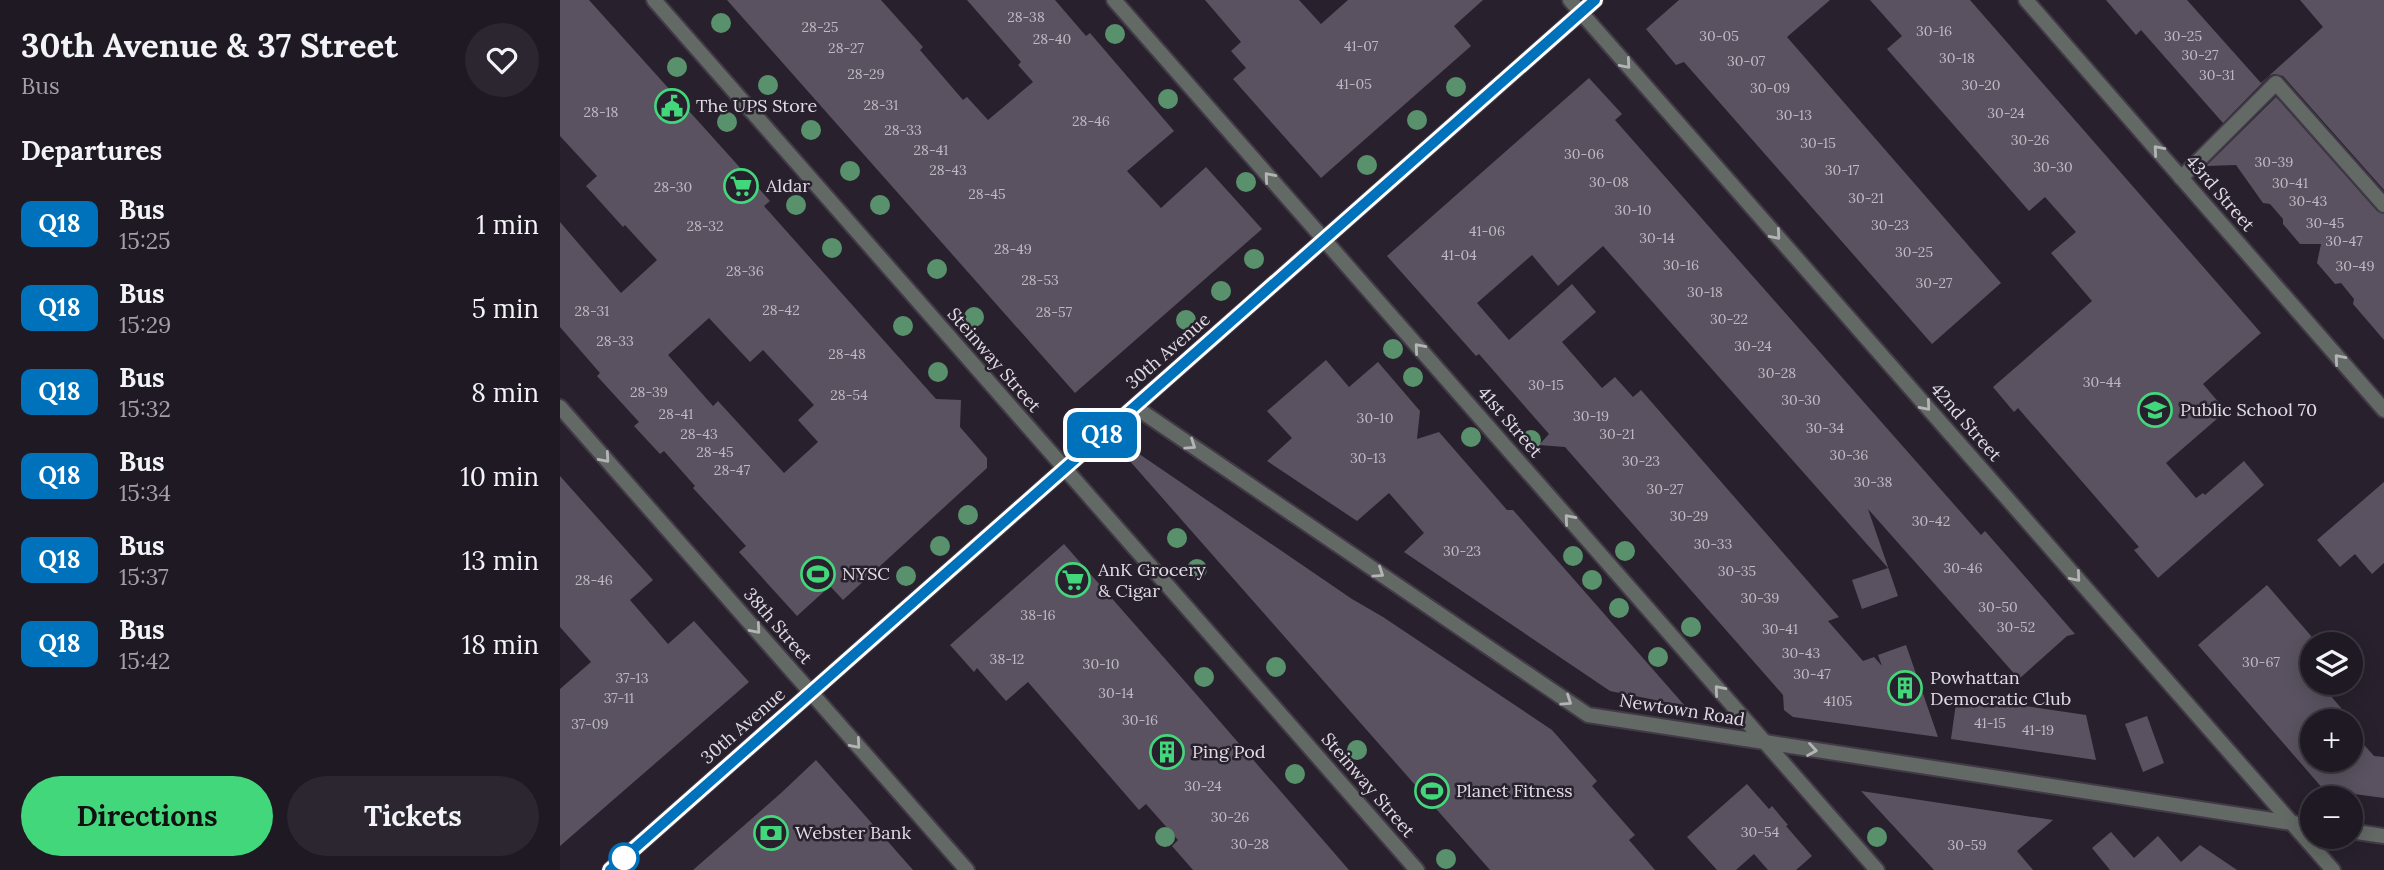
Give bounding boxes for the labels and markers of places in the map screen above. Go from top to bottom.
public building icon: The UPS Store [653,87,691,125]
place label: The UPS Store [696,94,817,117]
supermarket icon: Aldar [722,167,760,205]
place label: Aldar [765,174,810,197]
school or university icon: Public School 70 [2136,391,2174,429]
place label: Public School 70 [2180,398,2317,421]
sports icon: NYSC [799,555,837,593]
place label: AnK Grocery & Cigar [1097,558,1206,602]
supermarket icon: AnK Grocery & Cigar [1054,561,1092,599]
place label: NYSC [842,562,890,585]
place label: Powhattan Democratic Club [1930,666,2071,710]
building icon: Powhattan Democratic Club [1886,669,1924,707]
building icon: Ping Pod [1148,733,1186,771]
place label: Ping Pod [1192,740,1266,763]
sports icon: Planet Fitness [1413,772,1451,810]
place label: Planet Fitness [1456,779,1573,802]
bank icon: Webster Bank [752,814,790,852]
place label: Webster Bank [795,821,911,844]
unlabelled marker [609,843,639,870]

